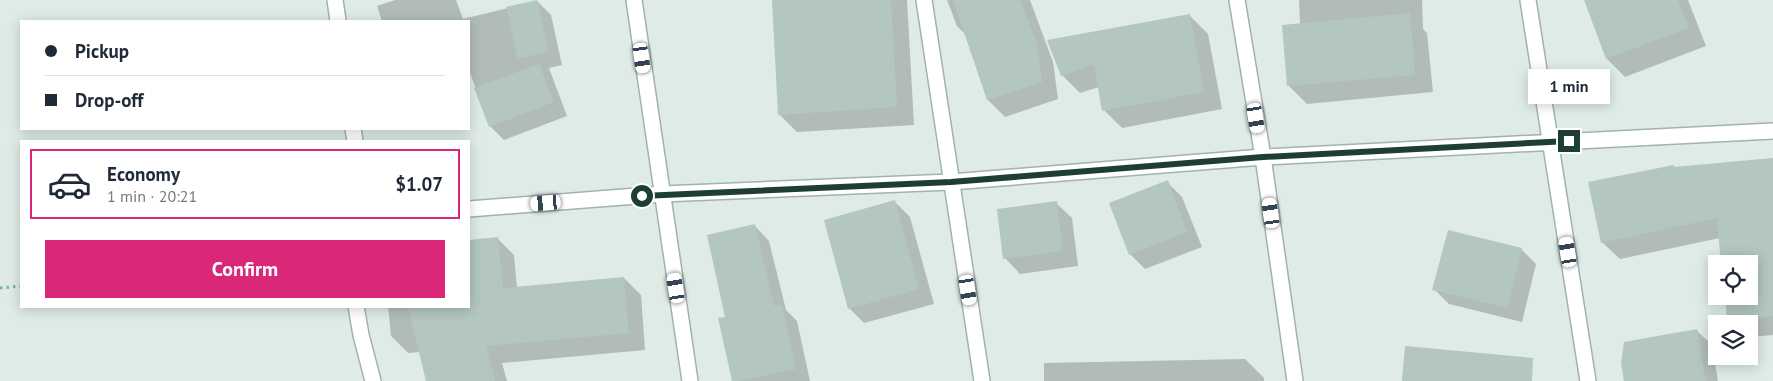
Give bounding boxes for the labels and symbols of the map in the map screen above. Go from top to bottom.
car [632,42,651,74]
callout: 1 min [1528,68,1610,104]
car [1246,102,1265,134]
route end [1558,130,1580,152]
route start [631,185,653,207]
car [530,194,561,212]
car [1261,197,1280,229]
car [1558,236,1577,268]
car [666,272,685,304]
car [958,274,977,306]

